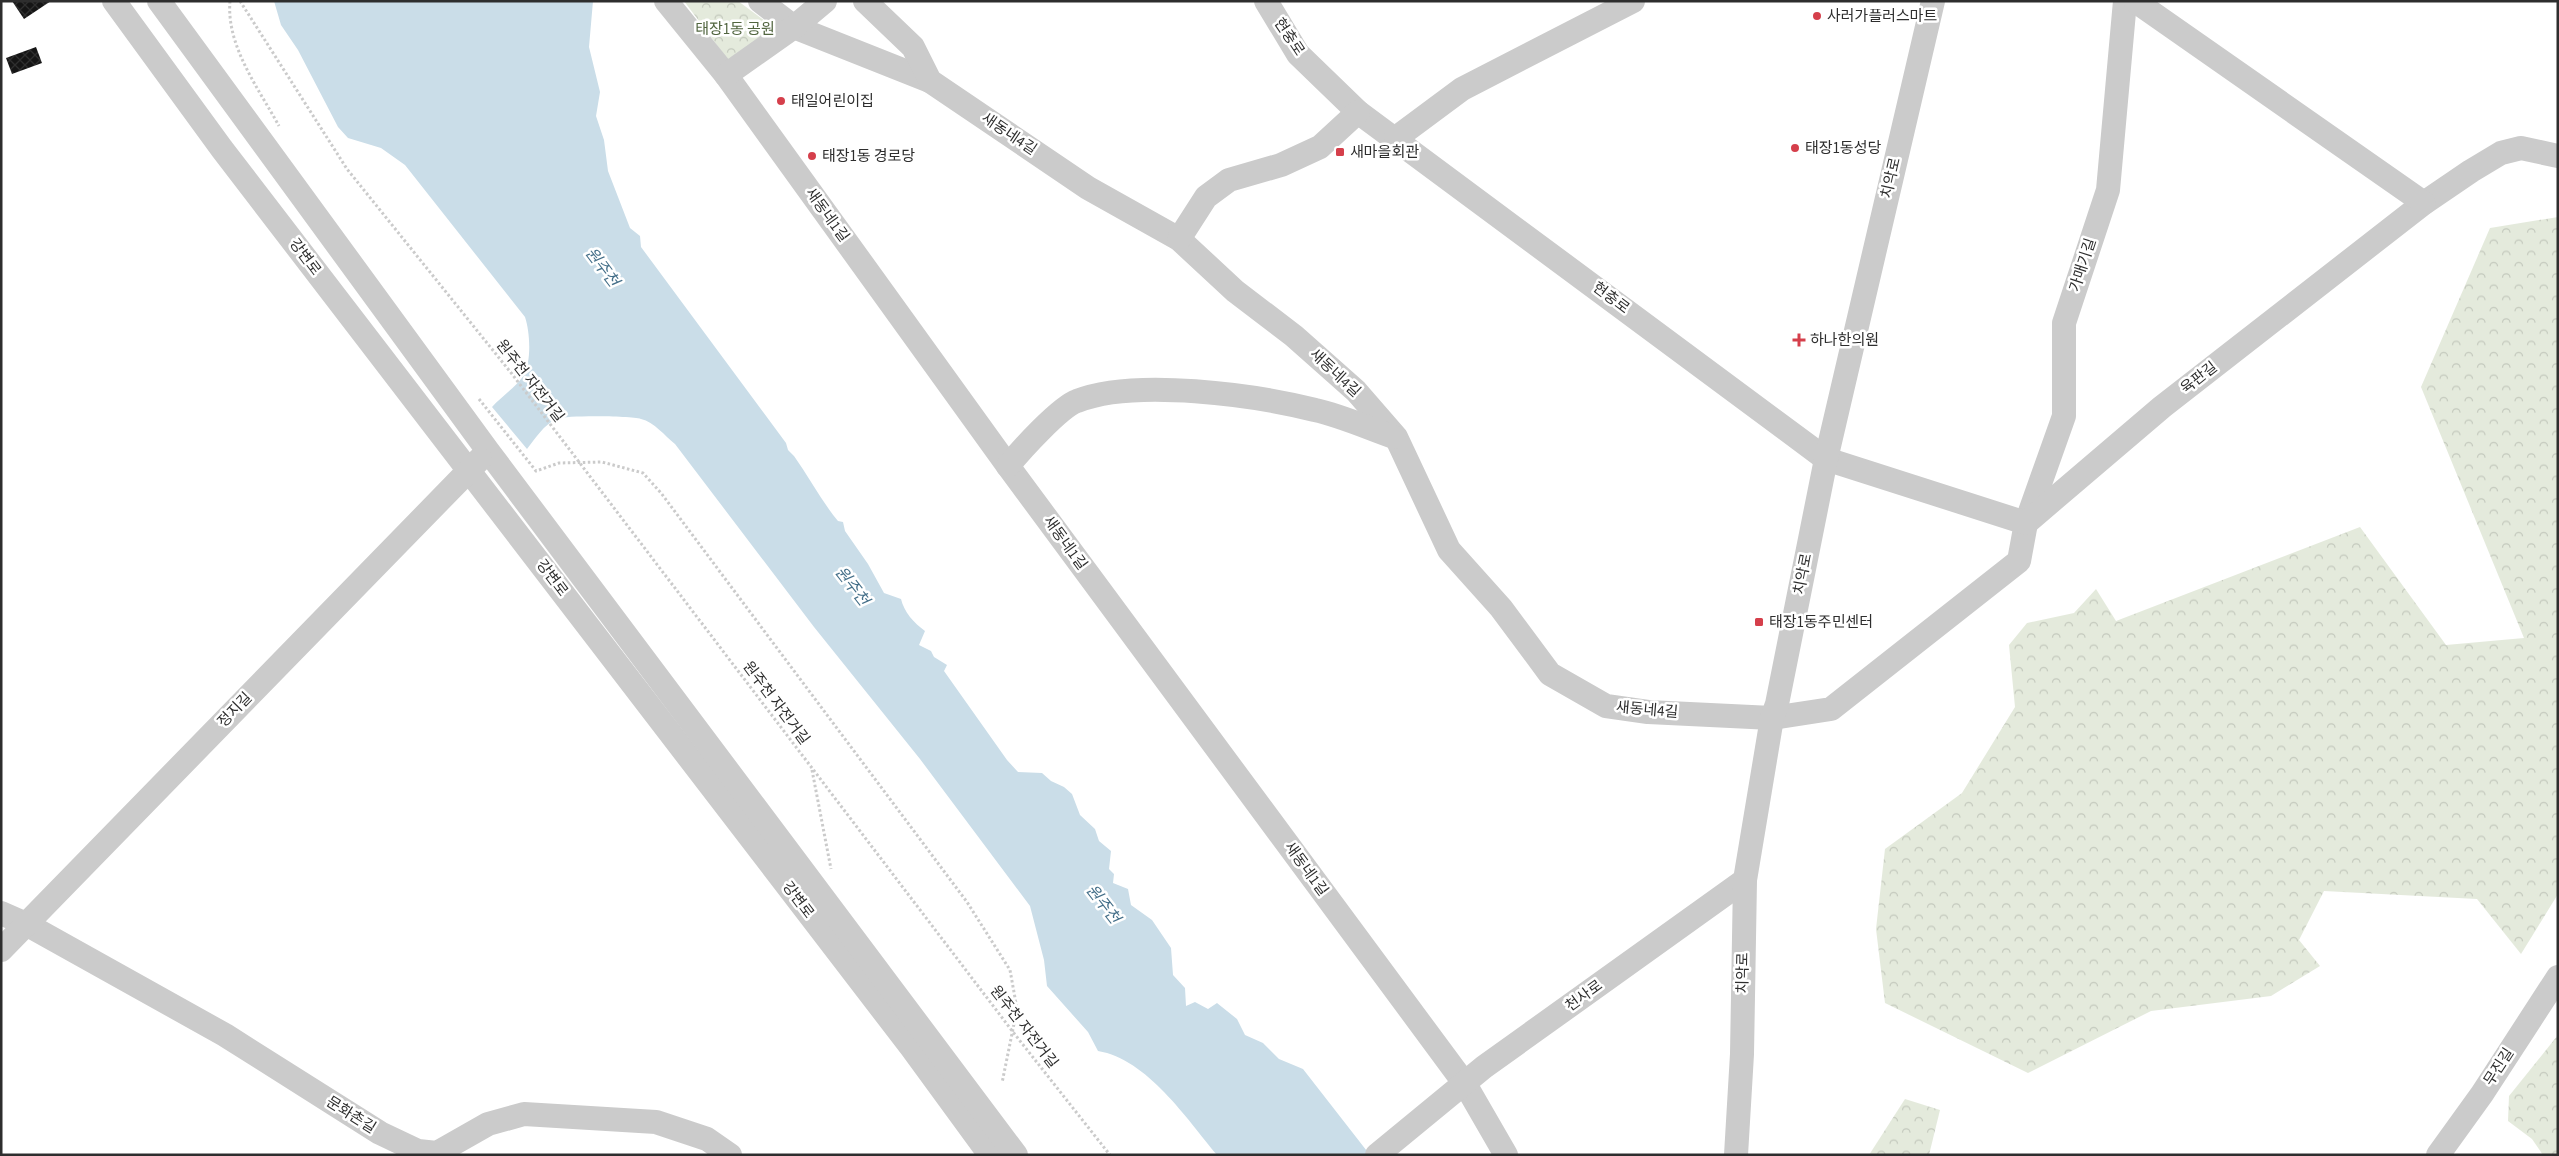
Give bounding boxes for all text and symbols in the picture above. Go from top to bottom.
place label: 사러가플러스마트 [1827,6,1938,27]
marker: 사러가플러스마트 [1811,10,1823,22]
street label: 현충로 [1269,14,1309,60]
park label: 태장1동 공원 [695,19,775,40]
place label: 태일어린이집 [791,91,874,112]
marker: 태일어린이집 [775,95,787,107]
street label: 새동네4길 [977,108,1041,160]
place label: 태장1동성당 [1805,138,1882,159]
place label: 새마을회관 [1350,142,1419,163]
marker: 태장1동성당 [1789,142,1801,154]
place label: 태장1동 경로당 [822,146,915,167]
marker: 새마을회관 [1334,146,1346,158]
marker: 태장1동 경로당 [806,150,818,162]
street label: 치악로 [1876,155,1906,201]
street label: 새동네1길 [800,183,854,247]
street label: 강변로 [284,234,326,280]
street label: 가매기길 [2064,236,2102,294]
water label: 원주천 [580,243,625,293]
street label: 현충로 [1588,277,1634,319]
place label: 하나한의원 [1810,330,1879,351]
marker: 하나한의원 [1792,333,1806,347]
street label: 원주천 자전거길 [491,335,569,427]
street label: 새동네4길 [1305,344,1365,402]
street label: 육판길 [2176,357,2222,399]
street label: 새동네1길 [1038,511,1092,575]
street label: 치악로 [1789,552,1817,596]
street label: 강변로 [531,555,573,601]
water label: 원주천 [830,562,876,612]
place label: 태장1동주민센터 [1769,612,1873,633]
marker: 태장1동주민센터 [1753,616,1765,628]
street label: 원주천 자전거길 [738,657,814,749]
street label: 정지길 [213,688,257,732]
street label: 새동네4길 [1615,697,1679,723]
street label: 새동네1길 [1279,837,1333,901]
street label: 강변로 [777,877,819,923]
water label: 원주천 [1081,880,1127,930]
street label: 치악로 [1732,952,1754,994]
street label: 천사로 [1561,975,1607,1017]
street label: 원주천 자전거길 [985,981,1063,1073]
street label: 무진길 [2479,1044,2519,1090]
street label: 문화촌길 [322,1091,380,1139]

